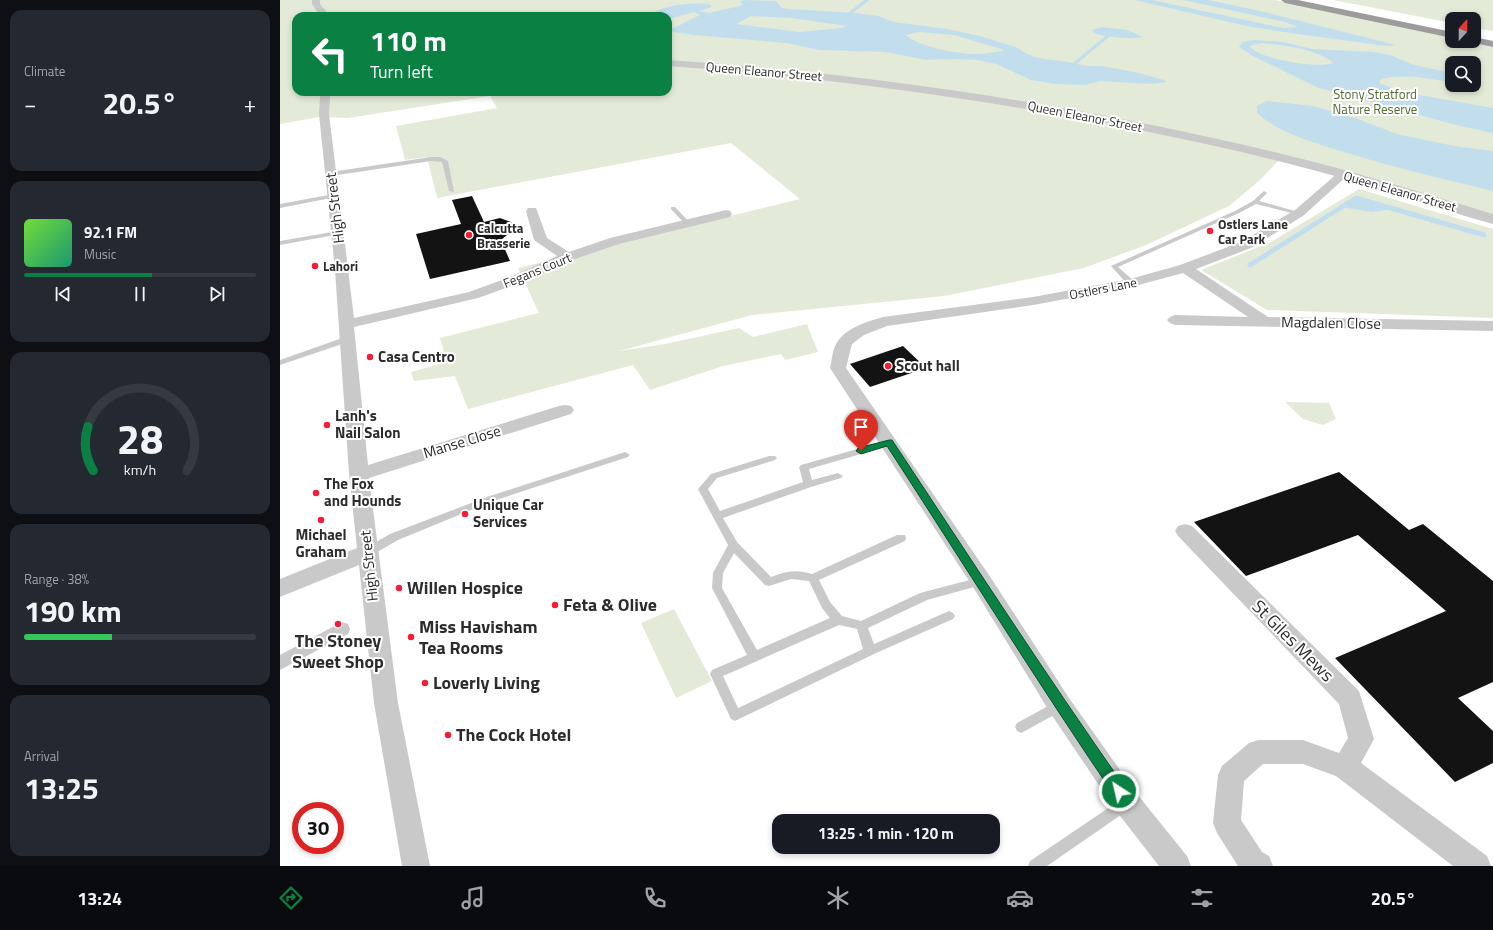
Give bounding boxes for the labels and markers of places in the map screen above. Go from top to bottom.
place label: Ostlers Lane Car Park [1218,214,1288,249]
place label: Calcutta Brasserie [477,218,530,253]
marker: Ostlers Lane Car Park [1205,226,1215,236]
marker: Calcutta Brasserie [464,230,474,240]
place label: Lahori [323,256,358,276]
marker: Lahori [310,261,320,271]
place label: Casa Centro [378,345,455,368]
marker: Casa Centro [365,352,375,362]
place label: Scout hall [896,354,960,377]
marker: Scout hall [883,361,893,371]
place label: Lanh's Nail Salon [335,404,400,444]
pin [844,410,878,451]
marker: Lanh's Nail Salon [322,420,332,430]
place label: The Fox and Hounds [324,472,401,512]
marker: The Fox and Hounds [311,488,321,498]
place label: Unique Car Services [473,493,544,533]
marker: Unique Car Services [460,509,470,519]
marker: Michael Graham [316,515,326,525]
place label: Michael Graham [295,523,347,563]
place label: Willen Hospice [407,574,523,601]
marker: Willen Hospice [394,583,404,593]
place label: Feta & Olive [563,591,657,618]
marker: Feta & Olive [550,600,560,610]
place label: Miss Havisham Tea Rooms [419,613,538,661]
marker: The Stoney Sweet Shop [333,619,343,629]
place label: The Stoney Sweet Shop [292,627,384,675]
marker: Miss Havisham Tea Rooms [406,632,416,642]
place label: Loverly Living [433,669,540,696]
marker: Loverly Living [420,678,430,688]
place label: The Cock Hotel [456,721,571,748]
marker: The Cock Hotel [443,730,453,740]

